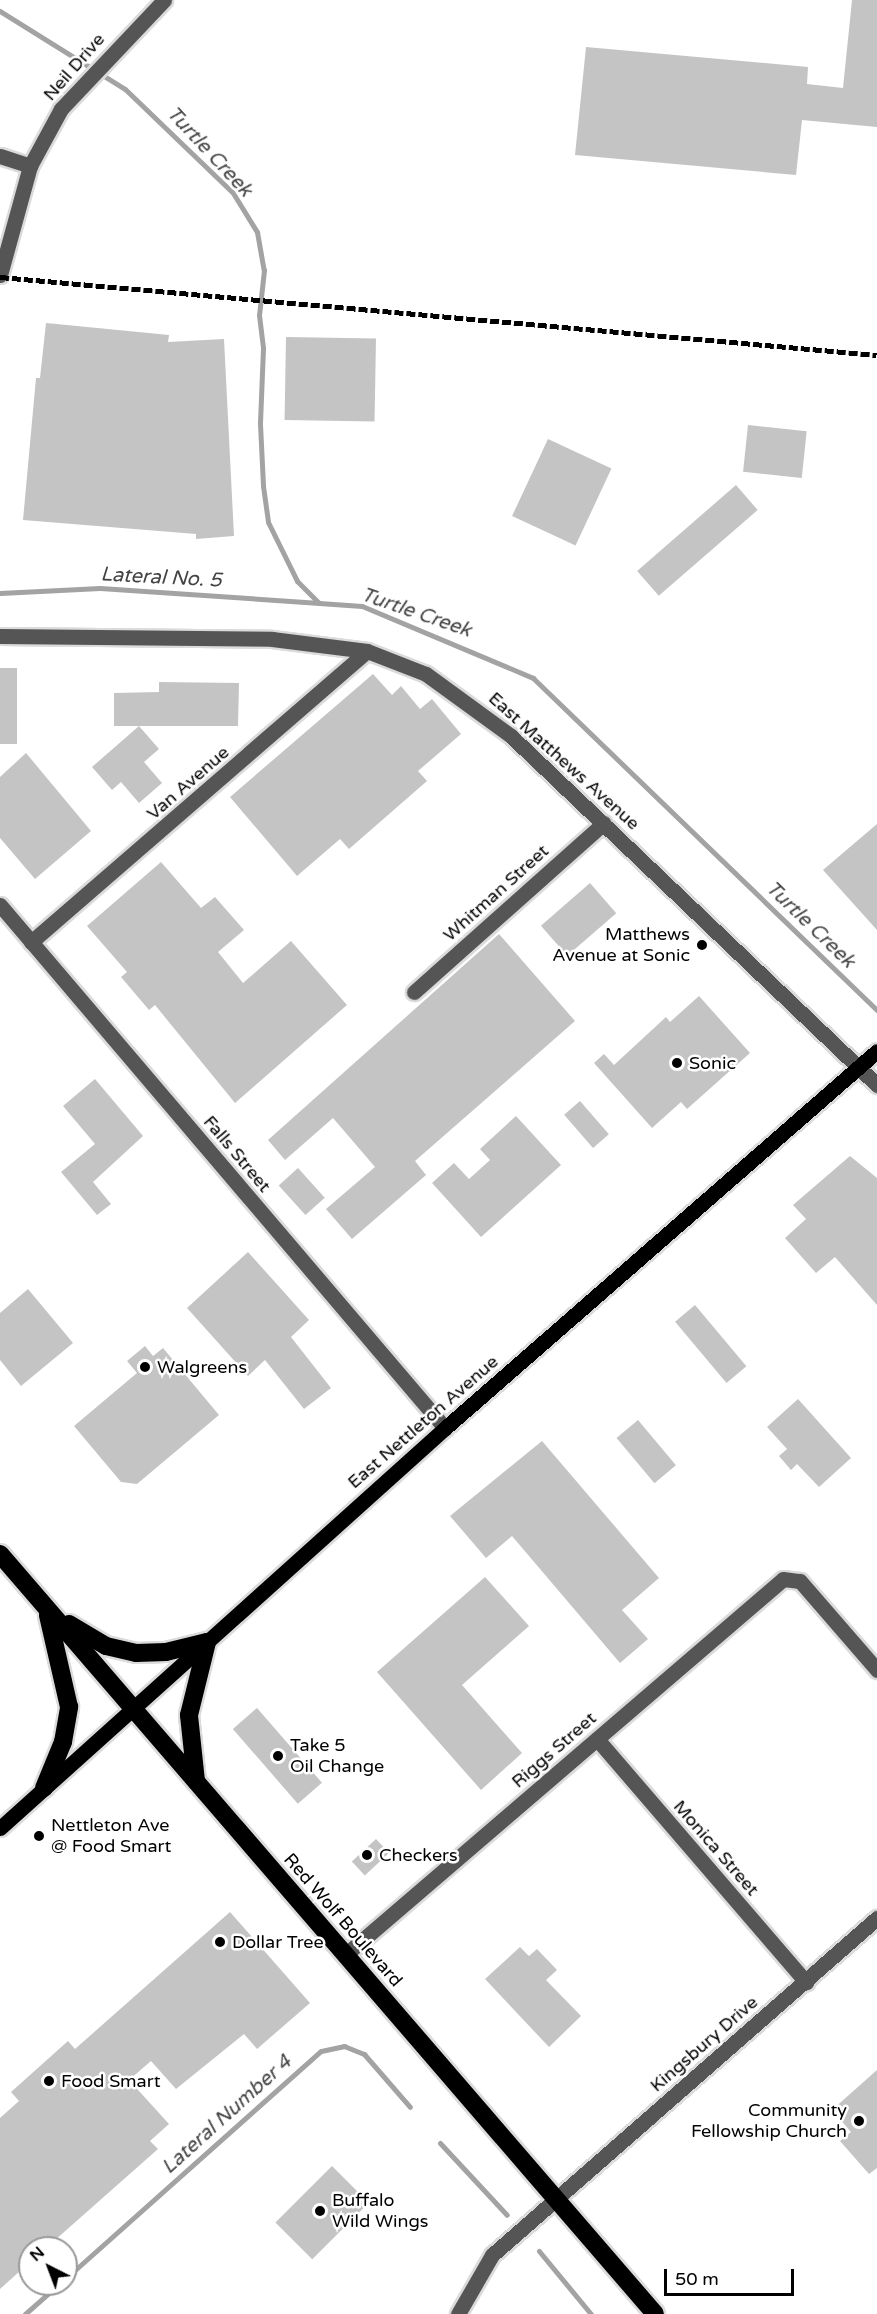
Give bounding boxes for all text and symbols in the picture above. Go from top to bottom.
street label: Neil Drive [39,29,109,105]
water label: Turtle Creek [161,102,257,202]
water label: Lateral No. 5 [100,563,222,593]
water label: Turtle Creek [358,583,474,643]
street label: East Matthews Avenue [484,688,644,834]
street label: Van Avenue [143,741,233,825]
street label: Whitman Street [439,840,553,946]
water label: Turtle Creek [760,877,860,973]
place label: Matthews Avenue at Sonic [552,924,690,966]
marker: Matthews Avenue at Sonic [695,938,709,952]
place label: Sonic [689,1052,736,1074]
marker: Sonic [670,1056,684,1070]
street label: Falls Street [199,1111,275,1197]
street label: East Nettleton Avenue [343,1351,503,1493]
place label: Walgreens [157,1356,247,1378]
marker: Walgreens [138,1360,152,1374]
street label: Riggs Street [507,1707,601,1793]
place label: Take 5 Oil Change [290,1735,384,1778]
marker: Take 5 Oil Change [271,1749,285,1763]
street label: Monica Street [669,1796,763,1900]
place label: Nettleton Ave @ Food Smart [51,1815,171,1858]
marker: Nettleton Ave @ Food Smart [32,1829,46,1843]
place label: Checkers [379,1844,458,1866]
marker: Checkers [360,1848,374,1862]
street label: Red Wolf Boulevard [279,1849,407,1991]
place label: Dollar Tree [232,1931,324,1953]
marker: Dollar Tree [213,1935,227,1949]
street label: Kingsbury Drive [646,1991,762,2097]
water label: Lateral Number 4 [157,2051,297,2179]
place label: Food Smart [61,2070,161,2092]
marker: Food Smart [42,2074,56,2088]
place label: Community Fellowship Church [691,2100,847,2142]
marker: Community Fellowship Church [852,2114,866,2128]
place label: Buffalo Wild Wings [332,2190,428,2232]
marker: Buffalo Wild Wings [313,2204,327,2218]
north arrow [18,2236,78,2296]
text: N [26,2242,49,2266]
scale bar [667,2257,798,2295]
text: 50 m [675,2268,719,2290]

